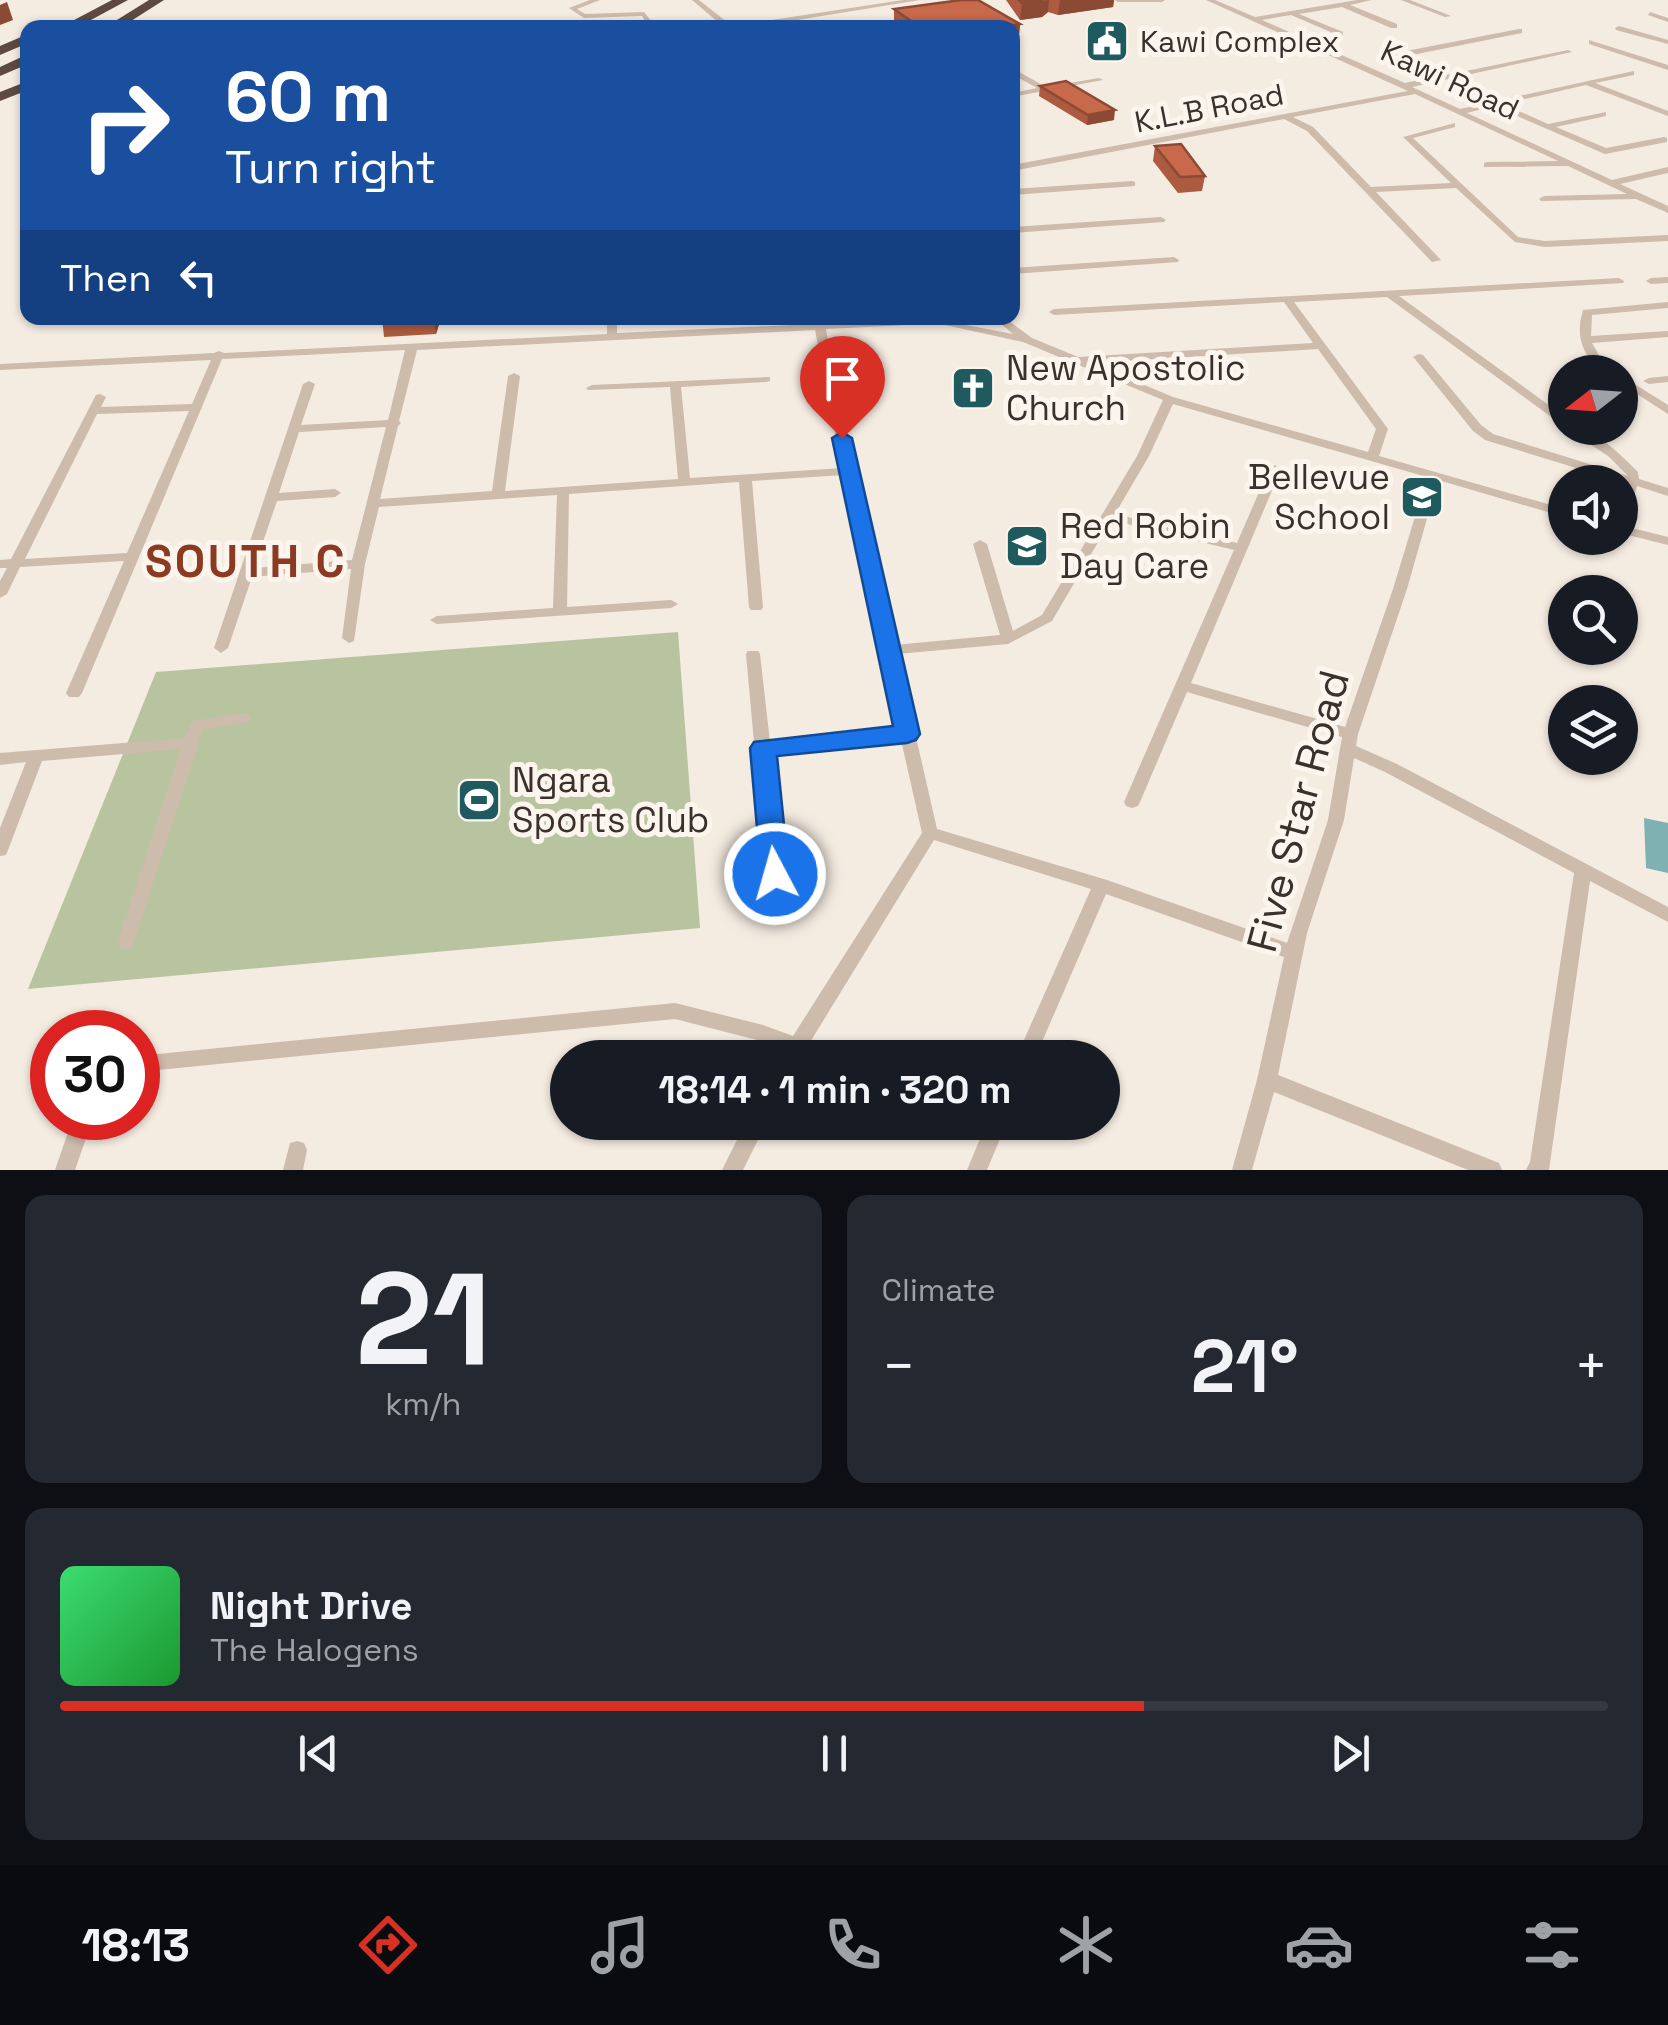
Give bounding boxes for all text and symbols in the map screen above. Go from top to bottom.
public building icon: Kawi Complex [1084,18,1130,64]
place label: Kawi Complex [1140,22,1339,61]
street label: Kawi Road [1375,31,1525,129]
text: 60 m [225,52,391,141]
icon: right [60,60,190,190]
street label: K.L.B Road [1131,74,1287,142]
text: Turn right [225,139,436,196]
icon: left [171,250,226,305]
text: Then [60,254,151,302]
pin [800,336,885,439]
place label: New Apostolic Church [1006,346,1246,430]
icon: arrive [815,351,870,406]
north arrow [1548,355,1638,445]
map controls [1548,355,1638,775]
church icon: New Apostolic Church [950,365,996,411]
place label: Bellevue School [1248,455,1390,539]
button: sound [1548,465,1638,555]
school or university icon: Bellevue School [1399,474,1445,520]
place label: Red Robin Day Care [1060,504,1231,588]
school or university icon: Red Robin Day Care [1004,523,1050,569]
district label: SOUTH C [145,533,347,590]
button: search [1548,575,1638,665]
street label: Five Star Road [1235,664,1361,958]
button: layers [1548,685,1638,775]
place label: Ngara Sports Club [512,758,709,842]
sports icon: Ngara Sports Club [456,777,502,823]
position arrow [723,822,827,926]
speed limit sign: 30 [30,1010,160,1140]
text: 18:14 · 1 min · 320 m [658,1066,1012,1114]
text: 21 [355,1236,491,1402]
text: Climate [882,1270,996,1310]
text: 21° [1191,1318,1299,1414]
text: − [882,1331,916,1401]
text: + [1574,1331,1608,1401]
text: km/h [385,1384,461,1424]
text: Night Drive [210,1582,412,1630]
text: The Halogens [210,1630,419,1670]
icon: previous [291,1726,346,1781]
icon: pause [807,1726,862,1781]
icon: next [1323,1726,1378,1781]
icon: directions [353,1910,423,1980]
icon: music [585,1910,655,1980]
icon: phone [818,1910,888,1980]
icon: climate [1051,1910,1121,1980]
icon: car [1284,1910,1354,1980]
icon: filters [1517,1910,1587,1980]
text: 18:13 [81,1917,190,1974]

